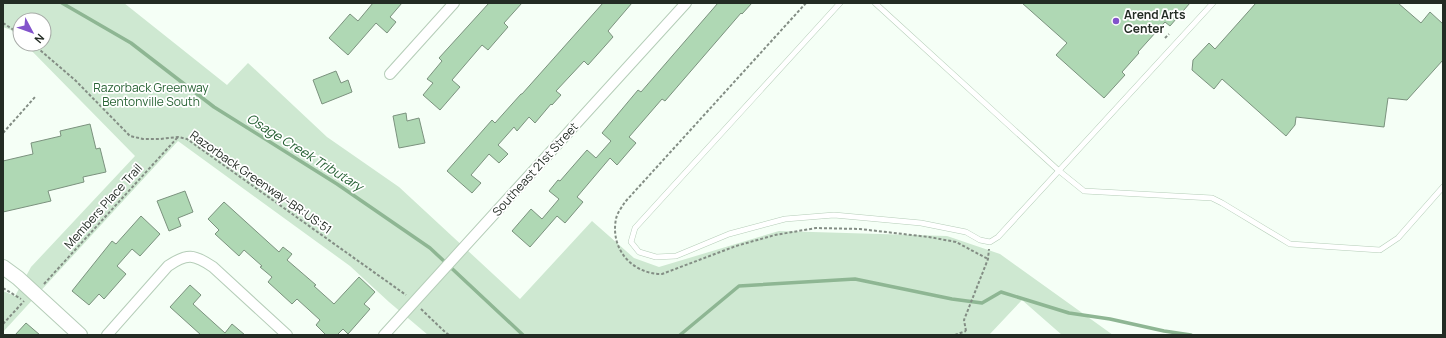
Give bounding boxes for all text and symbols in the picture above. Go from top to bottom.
place label: Arend Arts Center [1124,6,1186,37]
north arrow [12,12,52,52]
marker: Arend Arts Center [1111,16,1121,26]
text: N [32,31,48,47]
park label: Razorback Greenway Bentonville South [93,79,209,110]
water label: Osage Creek Tributary [244,109,368,196]
street label: Southeast 21st Street [488,118,582,220]
street label: Razorback Greenway-BR:US:51 [187,126,335,238]
street label: Members Place Trail [60,160,146,252]

